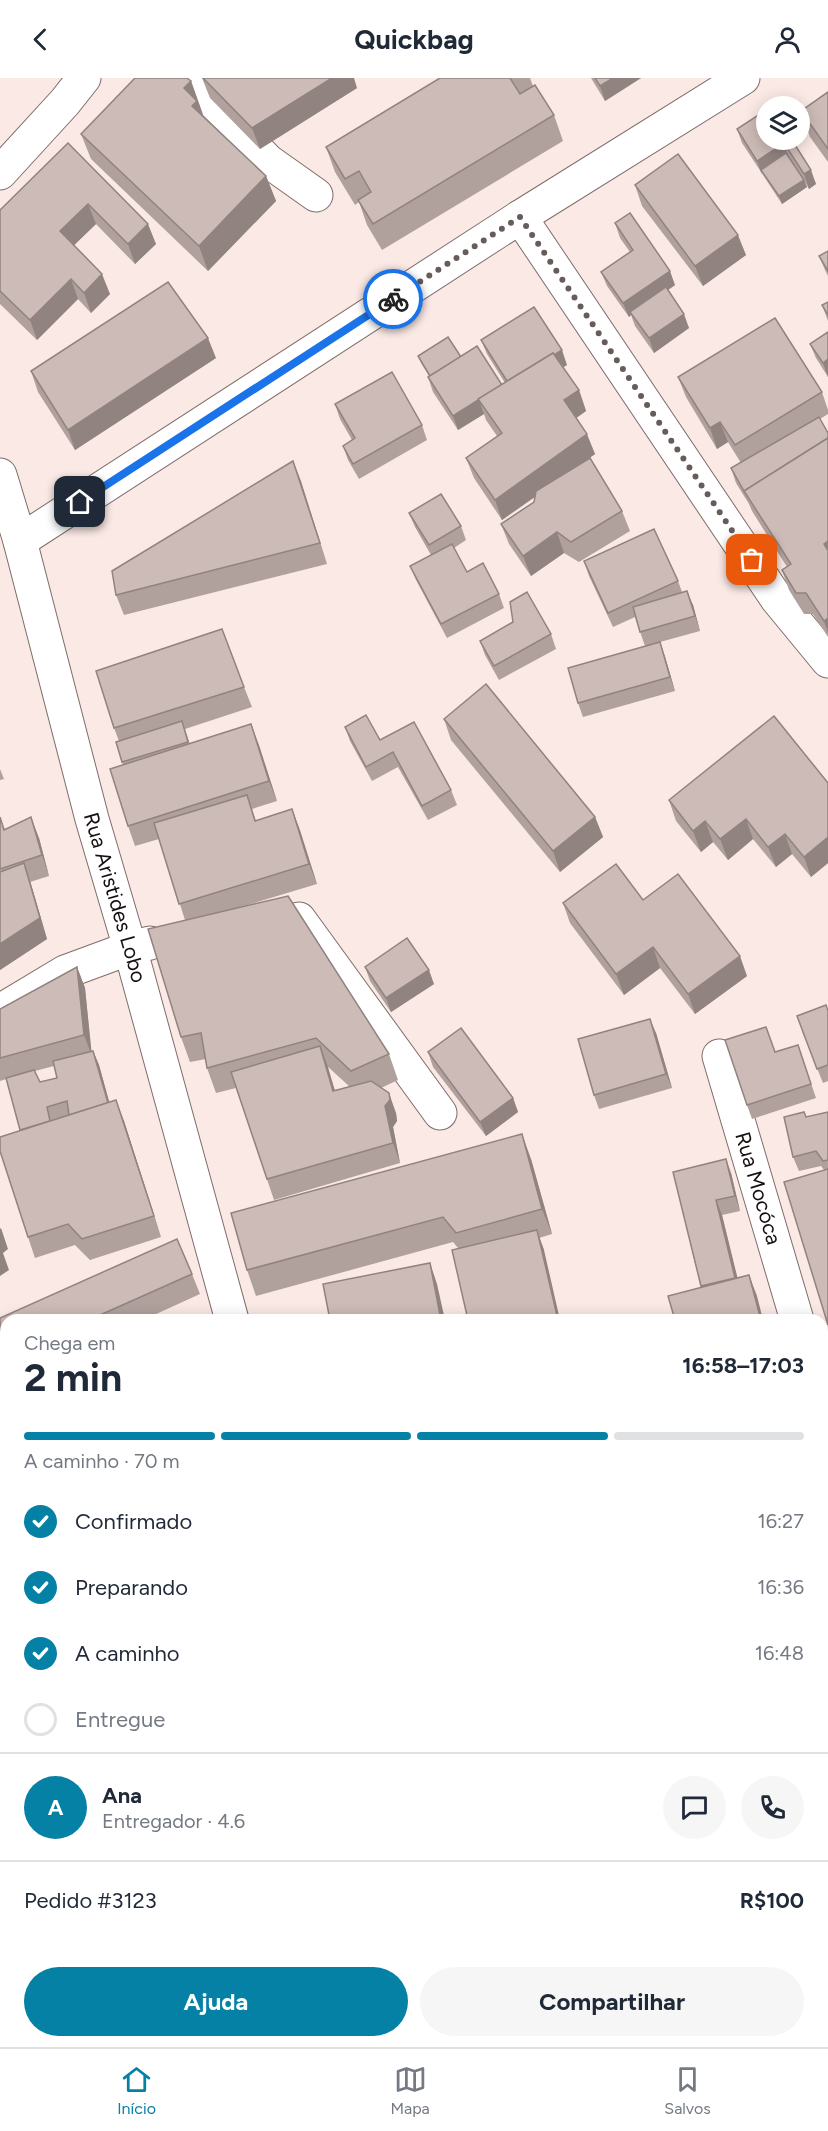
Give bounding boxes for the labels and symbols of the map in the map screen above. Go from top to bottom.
courier [363,269,423,329]
pin [54,476,105,527]
pin [726,534,777,585]
street label: Rua Aristides Lobo [79,809,152,985]
street label: Rua Mocóca [730,1129,787,1248]

